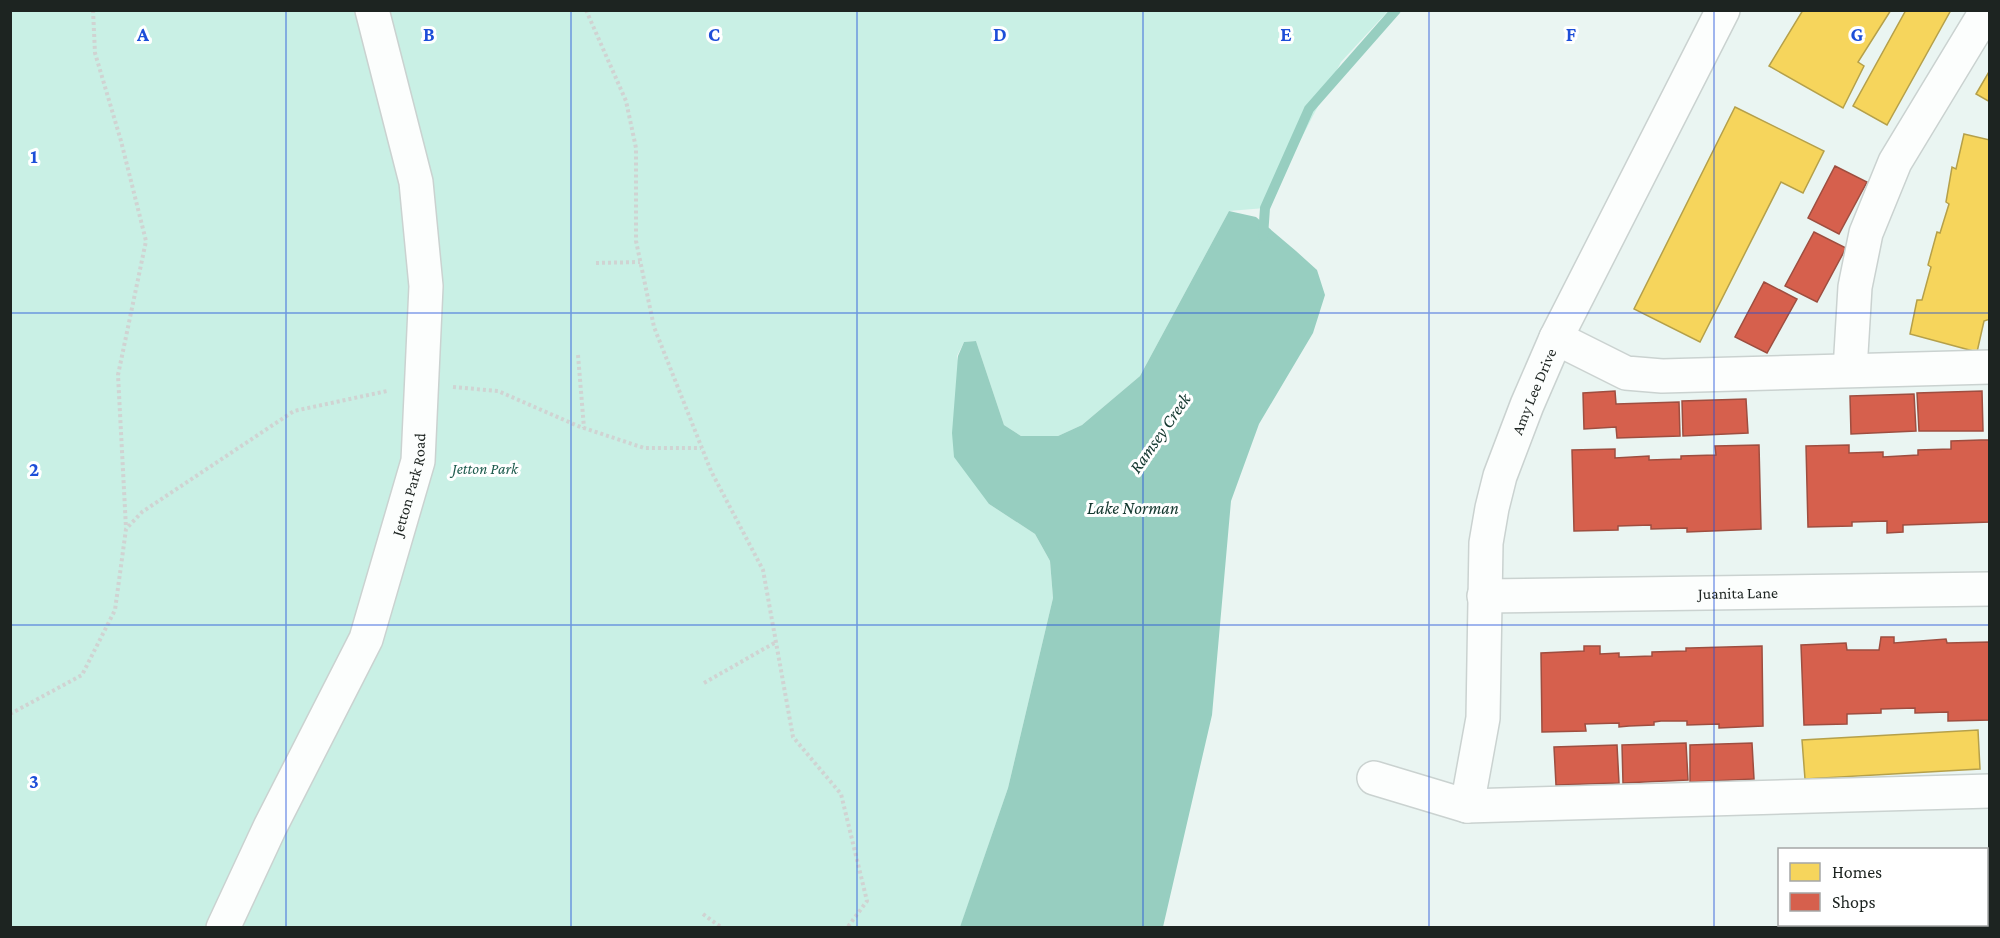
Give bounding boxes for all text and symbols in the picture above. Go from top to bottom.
text: A [136,23,150,45]
text: B [423,23,435,45]
text: C [708,23,720,45]
text: D [993,23,1007,45]
text: E [1280,23,1292,45]
text: F [1566,23,1577,45]
text: G [1851,23,1864,45]
text: 1 [30,145,38,167]
street label: Amy Lee Drive [1508,346,1559,437]
water label: Ramsey Creek [1125,388,1195,477]
street label: Jetton Park Road [387,432,428,540]
text: 2 [29,458,39,480]
park label: Jetton Park [449,460,519,478]
water label: Lake Norman [1087,498,1179,518]
street label: Juanita Lane [1696,583,1778,603]
text: 3 [29,770,39,792]
legend [1778,848,1988,926]
text: Homes [1832,862,1882,882]
text: Shops [1832,892,1876,912]

